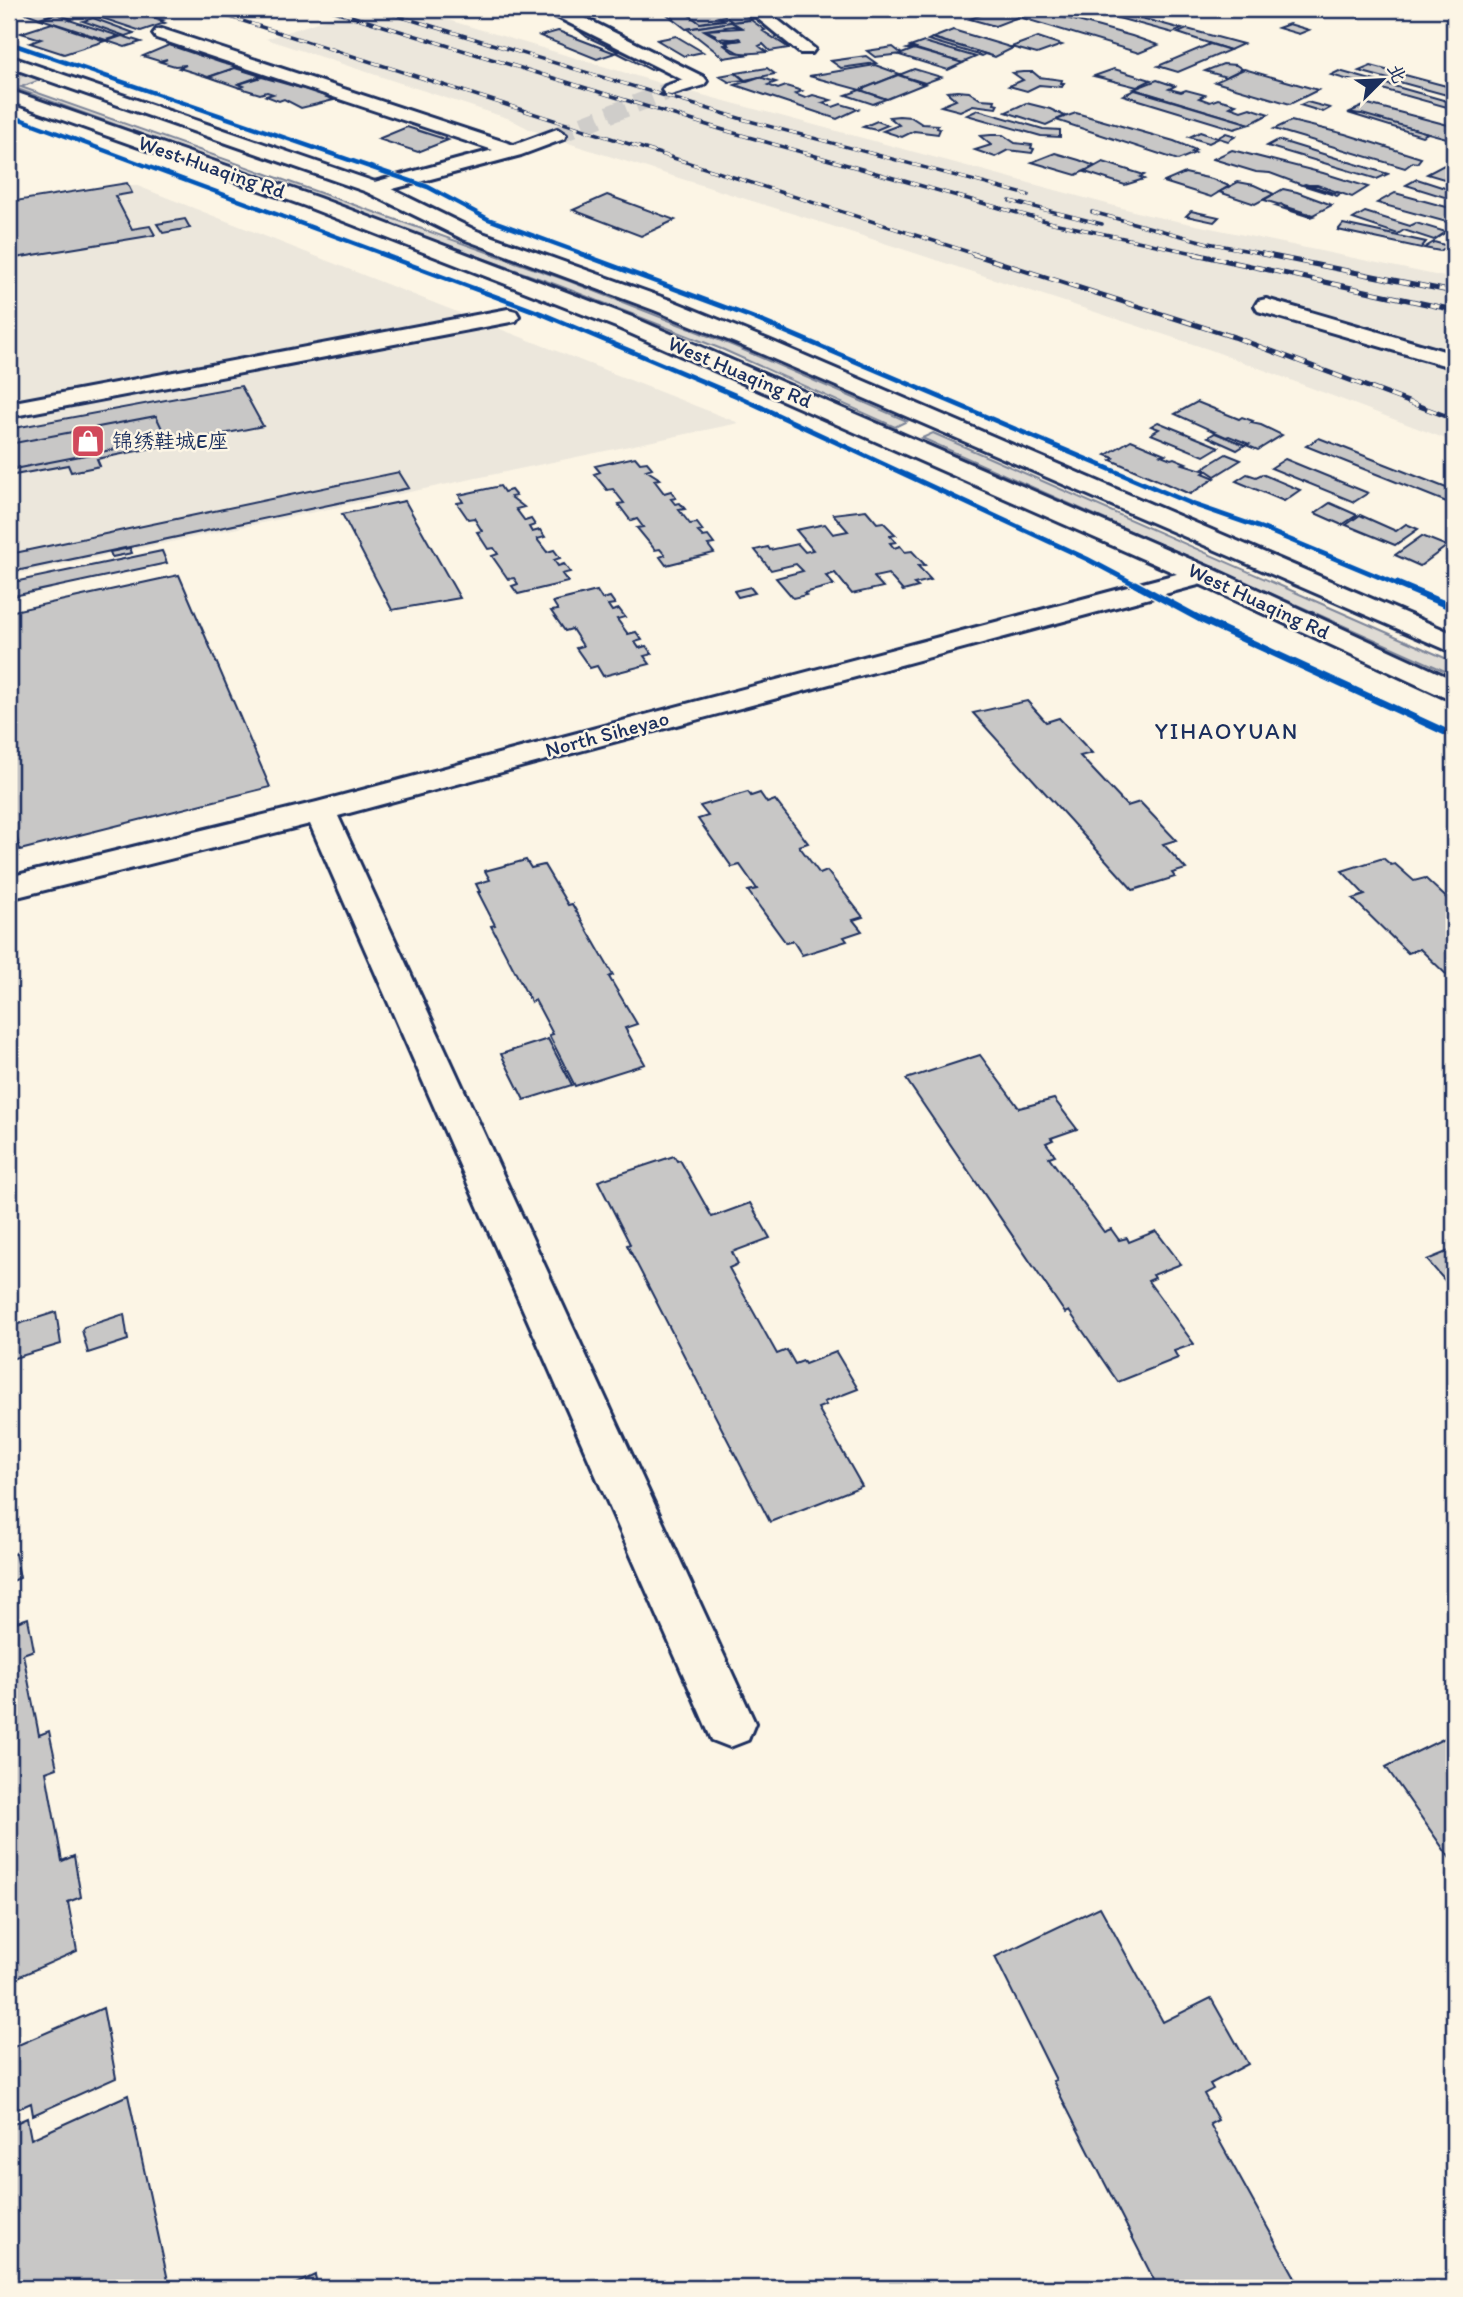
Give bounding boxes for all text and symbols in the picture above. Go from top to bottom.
north arrow [1348,46,1418,116]
text: 北 [1383,60,1411,87]
street label: West Huaqing Rd [135,130,289,204]
street label: West Huaqing Rd [665,330,816,413]
shop icon: 锦绣鞋城E座 [69,422,107,460]
place label: 锦绣鞋城E座 [112,428,229,453]
street label: West Huaqing Rd [1184,557,1335,645]
street label: North Siheyao [542,705,671,762]
district label: YIHAOYUAN [1155,717,1299,745]

